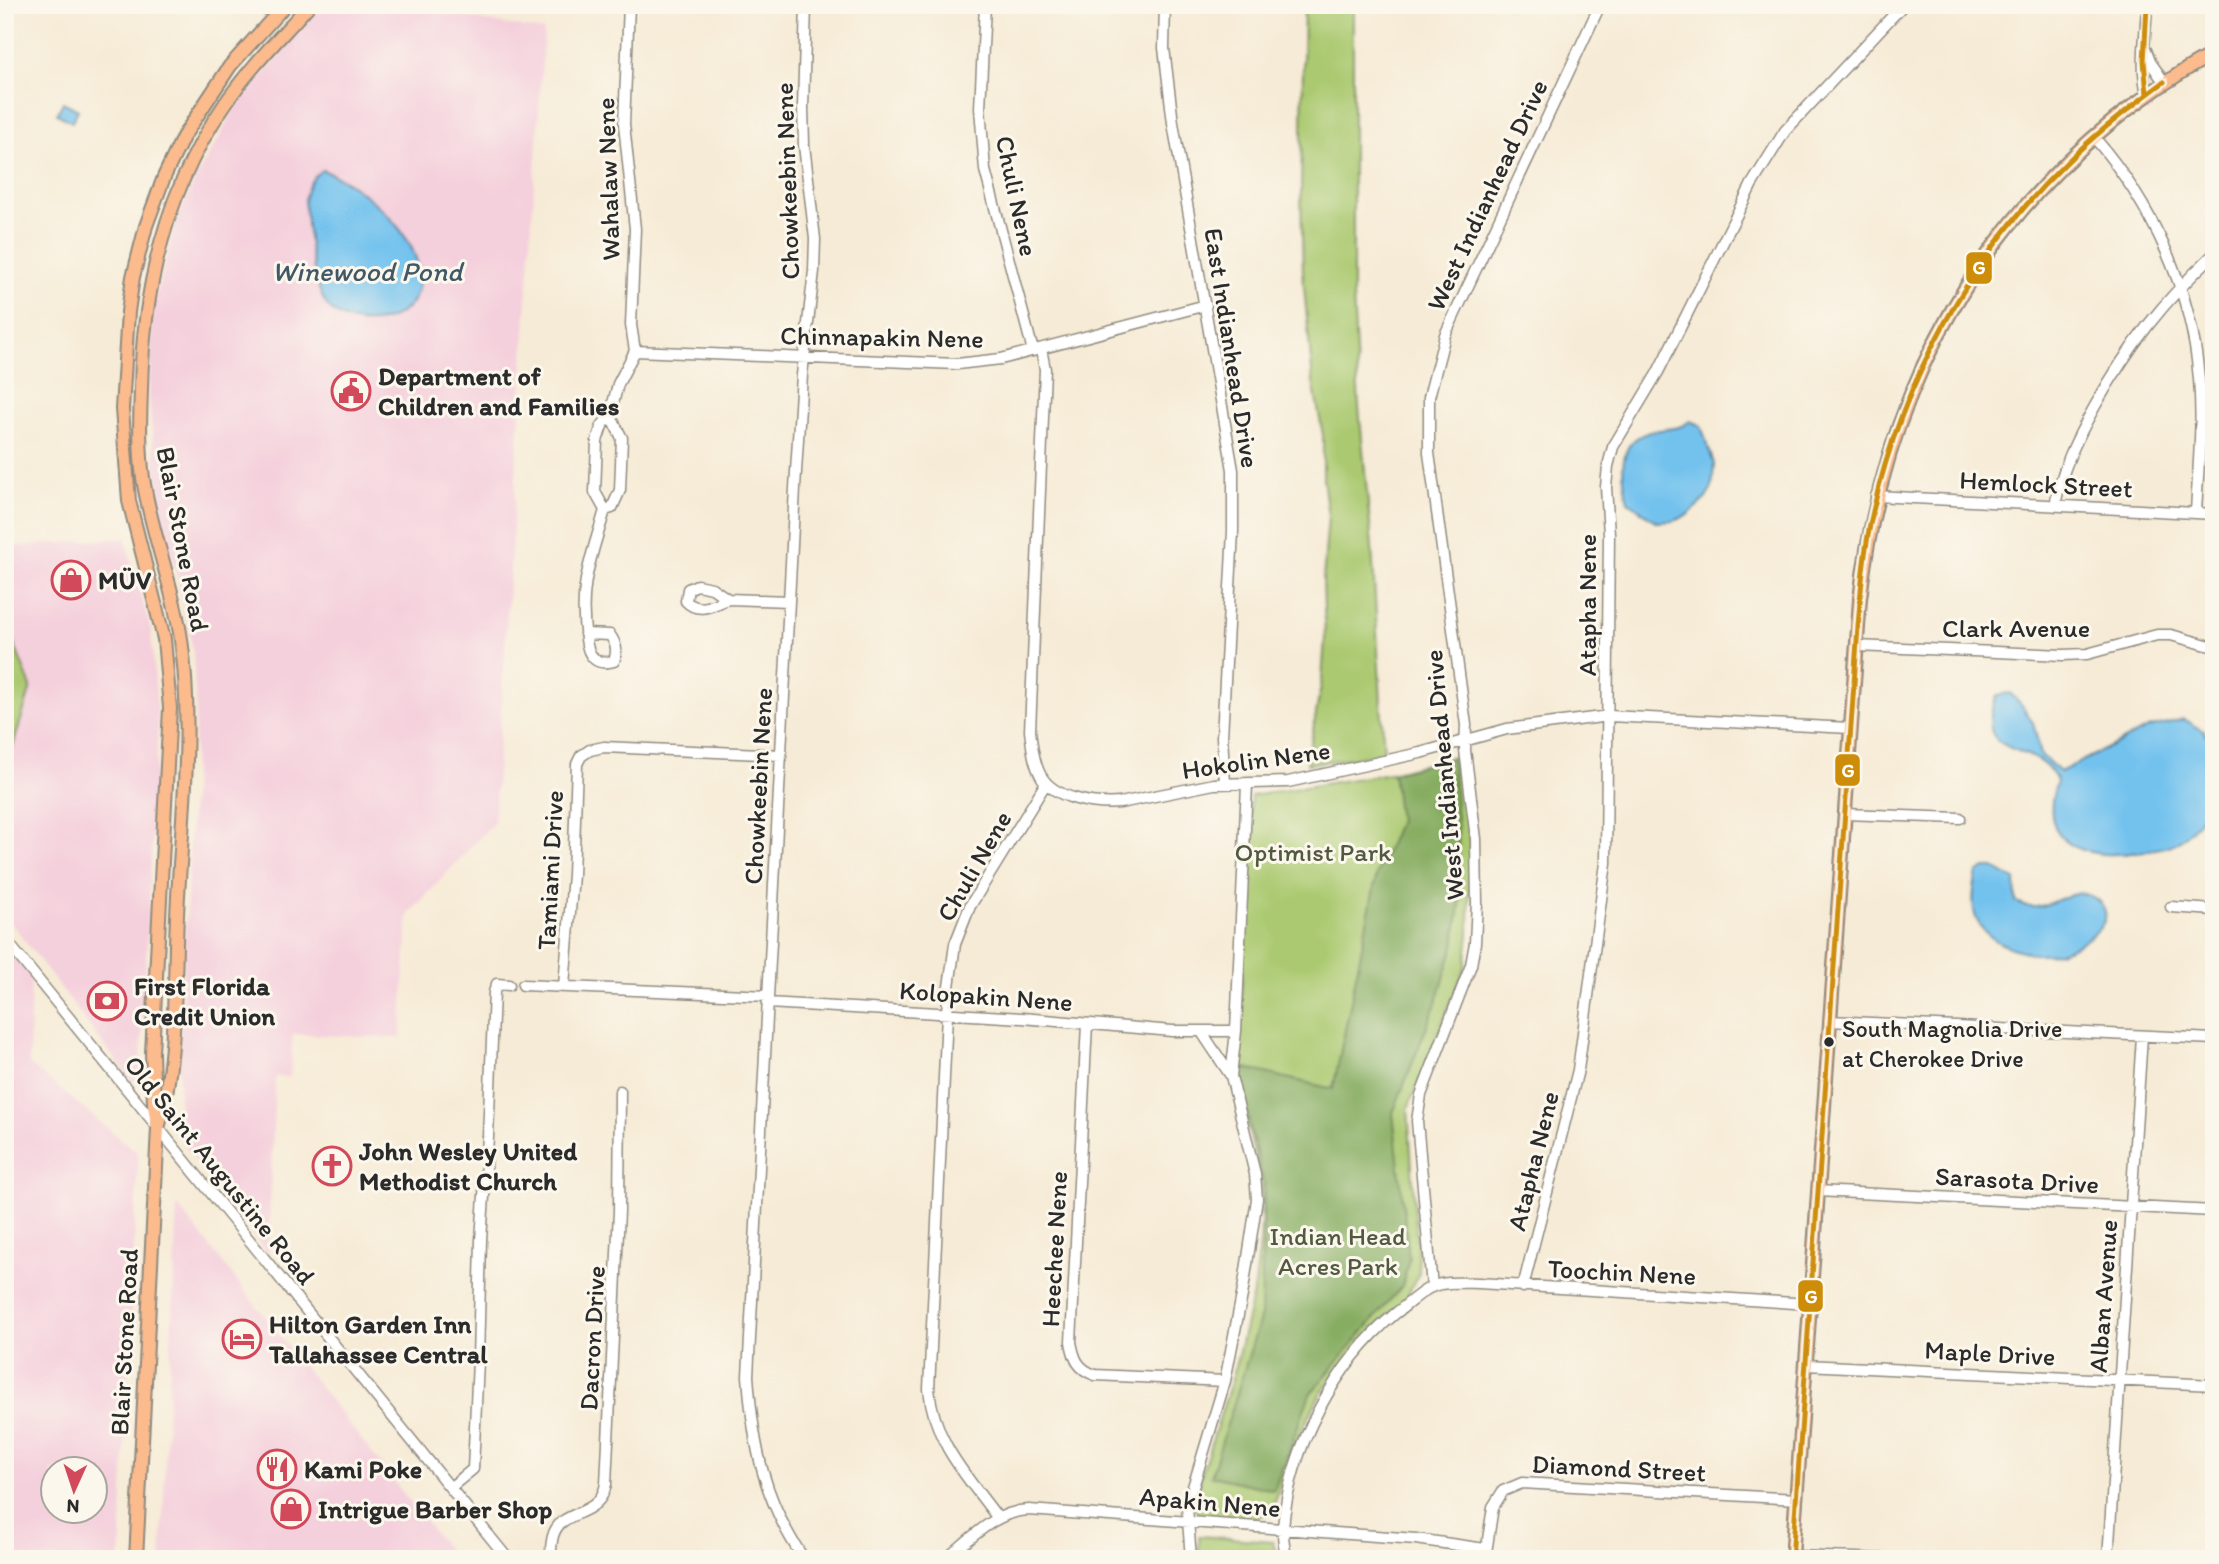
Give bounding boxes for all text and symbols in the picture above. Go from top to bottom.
street label: West Indianhead Drive [1419,74,1555,316]
street label: Chowkeebin Nene [768,82,806,280]
street label: Wahalaw Nene [589,97,627,261]
street label: Chuli Nene [989,133,1045,259]
street label: East Indianhead Drive [1197,226,1267,470]
line badge: G [1965,251,1993,285]
water label: Winewood Pond [272,254,465,288]
text: G [1972,256,1986,279]
street label: Chinnapakin Nene [780,319,984,355]
place label: Department of Children and Families [378,360,619,422]
public building icon: Department of Children and Families [330,370,372,412]
street label: Blair Stone Road [149,444,217,634]
street label: Hemlock Street [1959,463,2134,505]
street label: Atapha Nene [1571,534,1603,676]
shop icon: MÜV [50,559,92,601]
place label: MÜV [98,564,152,596]
street label: Clark Avenue [1942,612,2090,644]
street label: West Indianhead Drive [1417,648,1471,902]
street label: Chowkeebin Nene [737,687,779,885]
street label: Hokolin Nene [1180,734,1332,786]
line badge: G [1834,753,1861,787]
text: G [1841,759,1855,782]
street label: Tamiami Drive [530,789,570,951]
street label: Chuli Nene [930,805,1018,927]
park label: Optimist Park [1235,836,1392,868]
place label: First Florida Credit Union [134,970,275,1032]
street label: Kolopakin Nene [898,974,1074,1018]
bank icon: First Florida Credit Union [86,980,128,1022]
place label: South Magnolia Drive at Cherokee Drive [1842,1014,2062,1073]
marker: South Magnolia Drive at Cherokee Drive [1822,1035,1836,1049]
street label: Old Saint Augustine Road [118,1049,322,1291]
street label: Atapha Nene [1500,1088,1566,1234]
place label: John Wesley United Methodist Church [358,1135,578,1197]
church icon: John Wesley United Methodist Church [311,1145,353,1187]
street label: Sarasota Drive [1934,1160,2100,1200]
street label: Heechee Nene [1034,1170,1074,1328]
street label: Alban Avenue [2082,1218,2124,1374]
park label: Indian Head Acres Park [1270,1220,1407,1282]
street label: Blair Stone Road [103,1248,145,1436]
street label: Toochin Nene [1547,1252,1697,1292]
street label: Dacron Drive [572,1265,612,1411]
line badge: G [1797,1279,1824,1313]
text: G [1804,1285,1818,1308]
place label: Hilton Garden Inn Tallahassee Central [268,1308,488,1370]
hotel icon: Hilton Garden Inn Tallahassee Central [221,1318,263,1360]
street label: Maple Drive [1924,1334,2056,1372]
street label: Diamond Street [1531,1447,1707,1489]
restaurant icon: Kami Poke [256,1448,298,1490]
place label: Kami Poke [304,1453,422,1485]
north arrow [38,1456,108,1526]
street label: Apakin Nene [1138,1480,1282,1524]
shop icon: Intrigue Barber Shop [270,1488,312,1530]
place label: Intrigue Barber Shop [318,1493,552,1525]
text: N [66,1495,80,1518]

